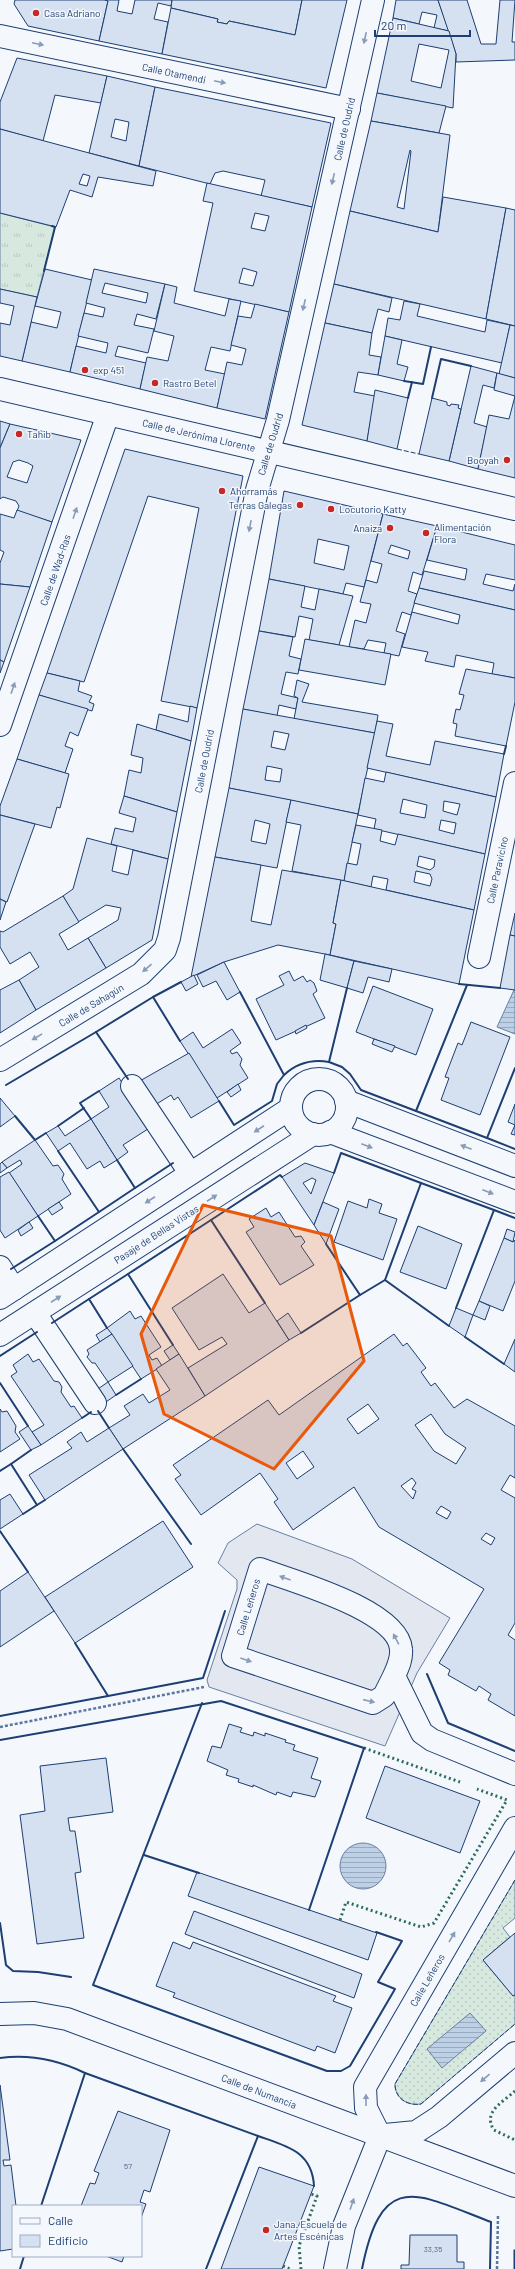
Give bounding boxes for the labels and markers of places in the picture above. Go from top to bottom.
place label: Casa Adriano [44,7,101,19]
marker: Casa Adriano [31,8,41,18]
place label: exp 451 [93,364,124,376]
marker: exp 451 [80,365,90,375]
place label: Rastro Betel [163,377,216,389]
marker: Rastro Betel [150,378,160,388]
place label: Tahib [27,428,51,440]
marker: Tahib [14,429,24,439]
place label: Booyah [467,454,499,466]
marker: Booyah [502,455,512,465]
place label: Ahorramás [230,485,278,497]
marker: Ahorramás [217,486,227,496]
place label: Terras Galegas [228,499,292,511]
marker: Terras Galegas [295,500,305,510]
place label: Locutorio Katty [339,503,407,515]
marker: Locutorio Katty [326,504,336,514]
place label: Alimentación Flora [434,521,491,545]
place label: Anaiza [353,522,382,534]
marker: Anaiza [385,523,395,533]
marker: Alimentación Flora [421,528,431,538]
place label: Jana. Escuela de Artes Escénicas [274,2218,347,2242]
marker: Jana. Escuela de Artes Escénicas [261,2225,271,2235]

